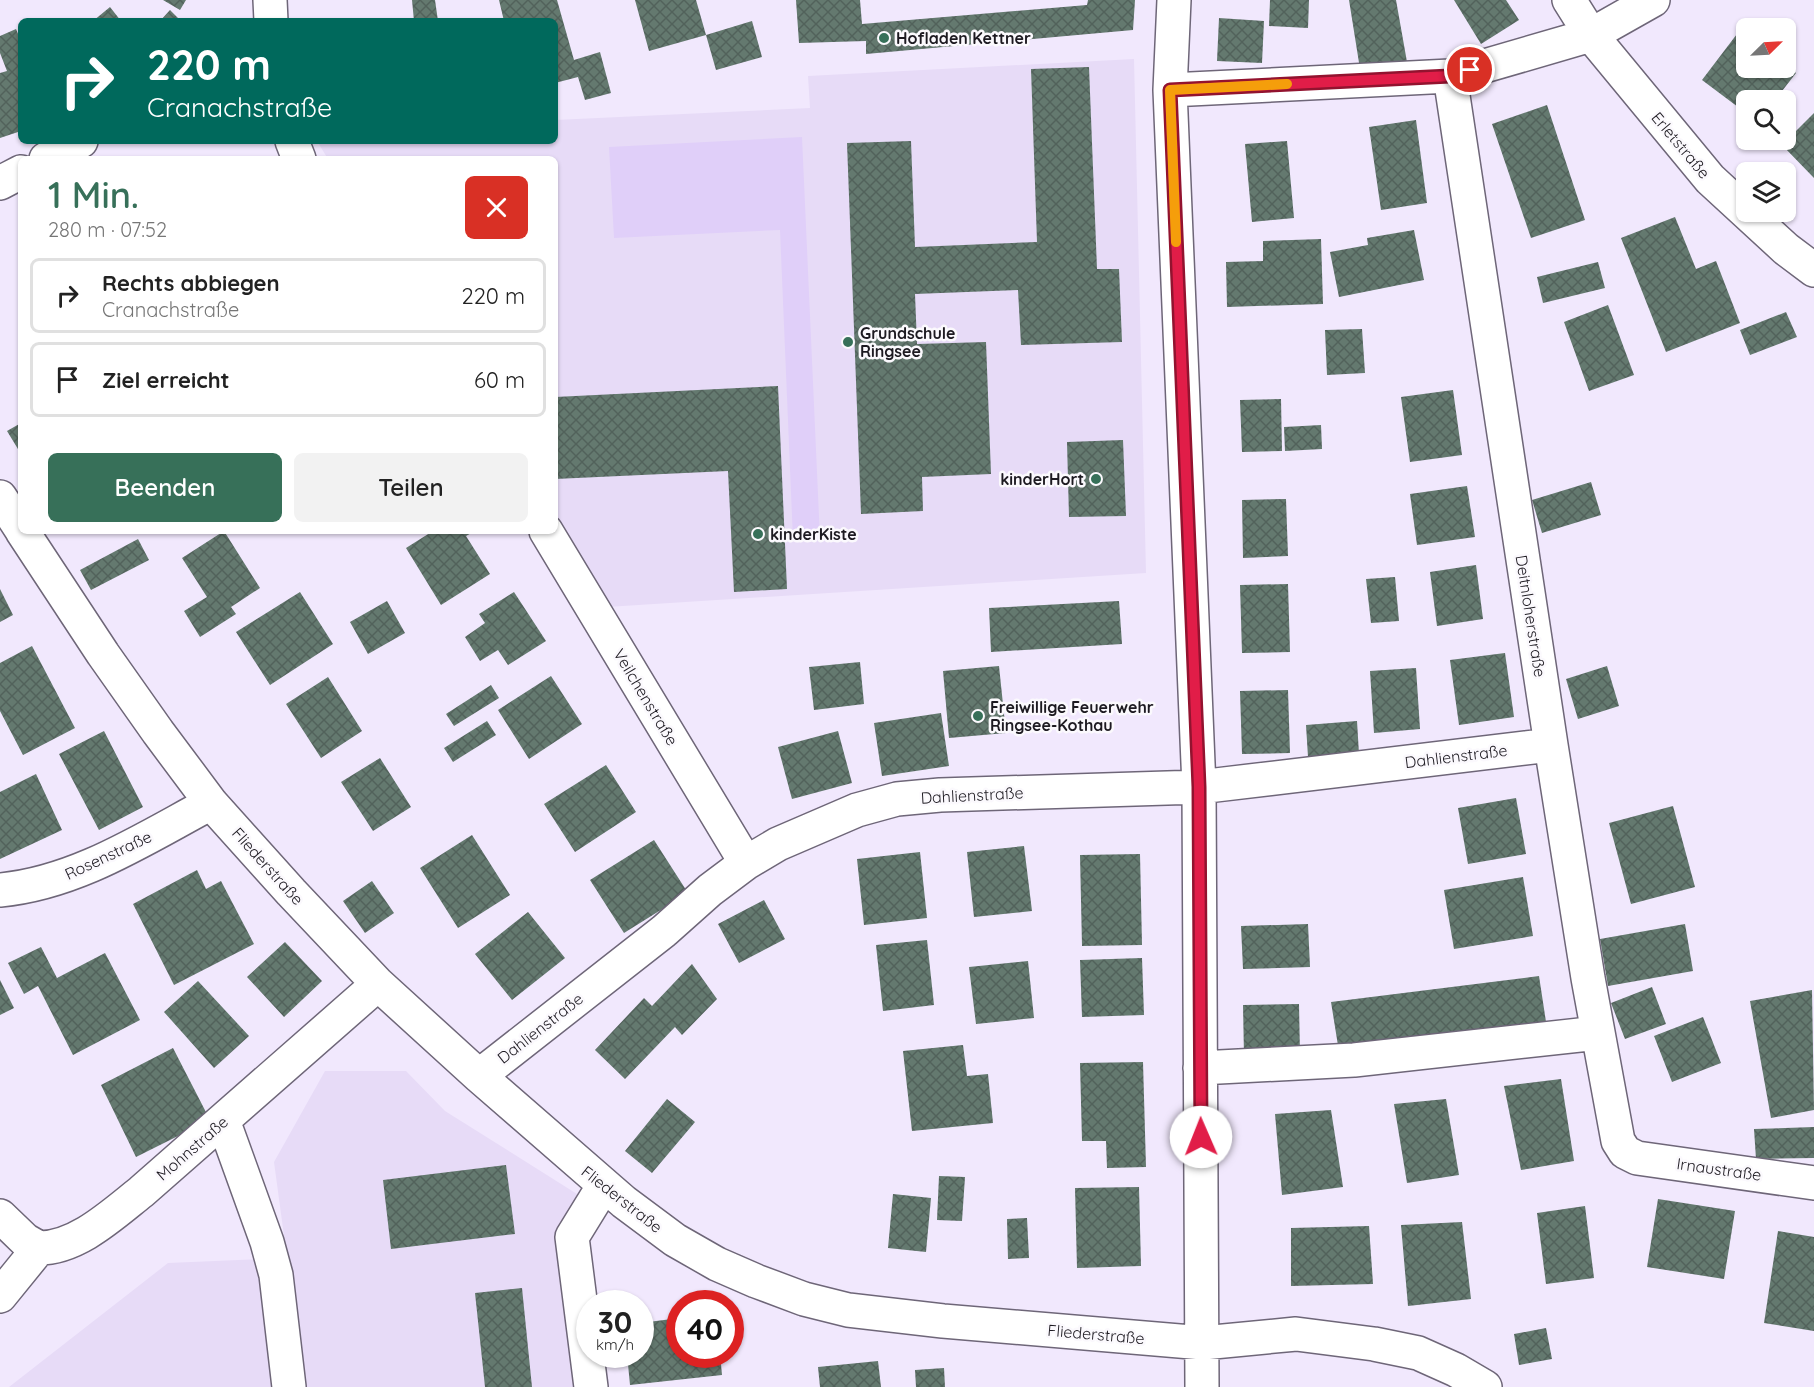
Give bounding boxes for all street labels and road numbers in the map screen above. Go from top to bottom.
street label: Erletstraße [1647,108,1715,182]
street label: Deitnloherstraße [1511,553,1551,679]
street label: Veilchenstraße [609,645,683,749]
street label: Dahlienstraße [1404,740,1508,772]
street label: Dahlienstraße [920,782,1024,808]
street label: Fliederstraße [228,823,308,909]
street label: Rosenstraße [61,826,155,884]
street label: Dahlienstraße [493,988,587,1068]
street label: Mohnstraße [152,1111,232,1185]
street label: Irnaustraße [1675,1153,1763,1185]
street label: Fliederstraße [577,1161,667,1237]
street label: Fliederstraße [1047,1320,1145,1348]

